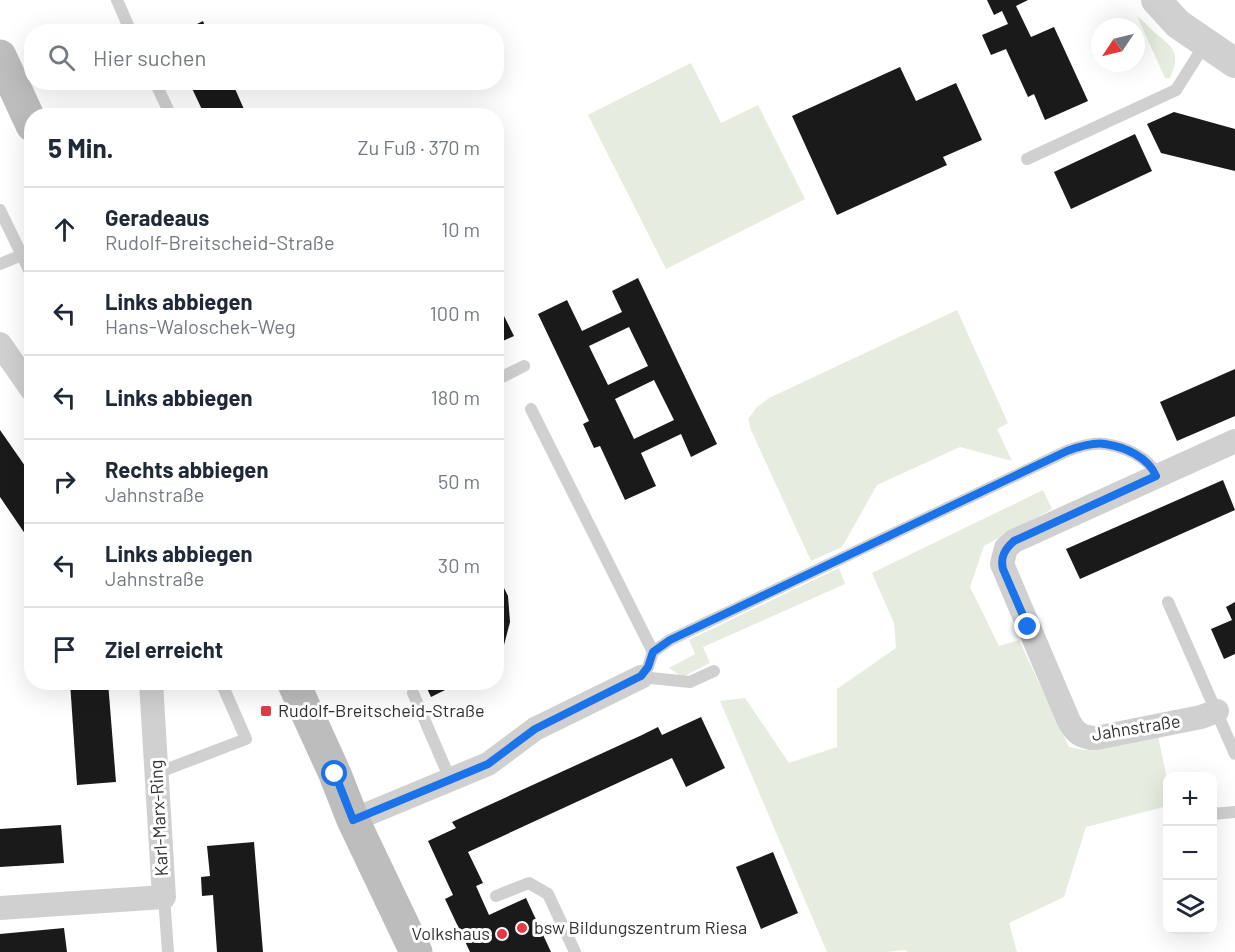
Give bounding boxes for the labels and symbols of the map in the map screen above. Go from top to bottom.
north arrow [1091,18,1145,72]
route end [1014,613,1040,639]
place label: Rudolf-Breitscheid-Straße [278,699,485,721]
marker: Rudolf-Breitscheid-Straße [259,704,273,718]
street label: Jahnstraße [1090,709,1182,745]
street label: Karl-Marx-Ring [144,759,172,877]
route start [321,760,347,786]
place label: bsw Bildungszentrum Riesa [534,916,747,938]
marker: bsw Bildungszentrum Riesa [515,921,529,935]
place label: Volkshaus [412,922,490,944]
marker: Volkshaus [495,927,509,941]

